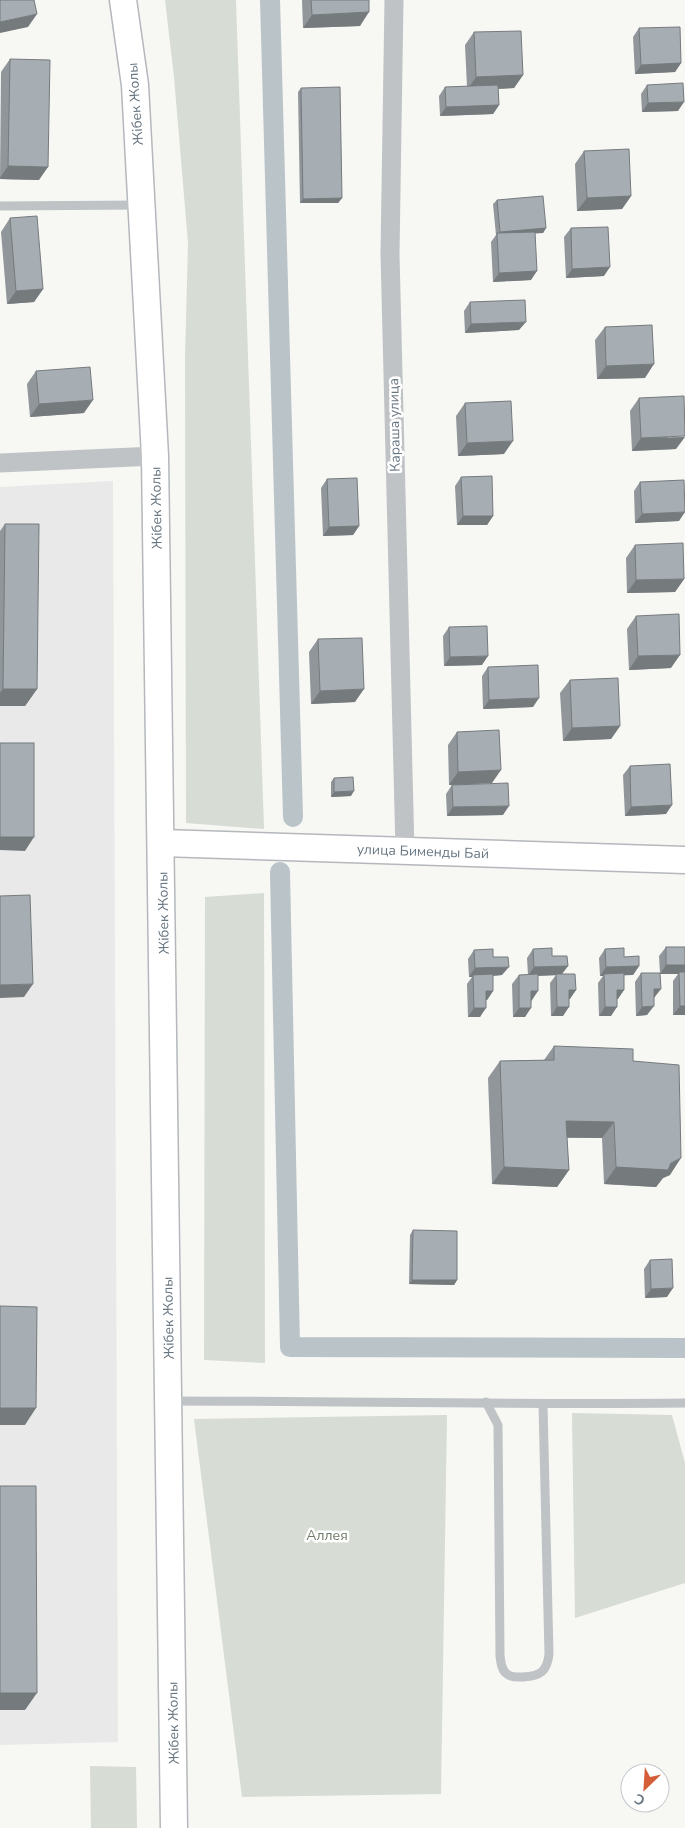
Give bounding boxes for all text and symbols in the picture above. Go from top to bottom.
street label: Жібек Жолы [123,62,148,146]
street label: Караша улица [384,378,405,472]
street label: Жібек Жолы [146,466,167,550]
street label: улица Бименды Бай [357,840,489,863]
street label: Жібек Жолы [153,871,174,955]
street label: Жібек Жолы [158,1276,179,1360]
park label: Аллея [306,1526,348,1545]
street label: Жібек Жолы [163,1681,184,1765]
north arrow [620,1763,670,1813]
text: С [631,1789,648,1810]

